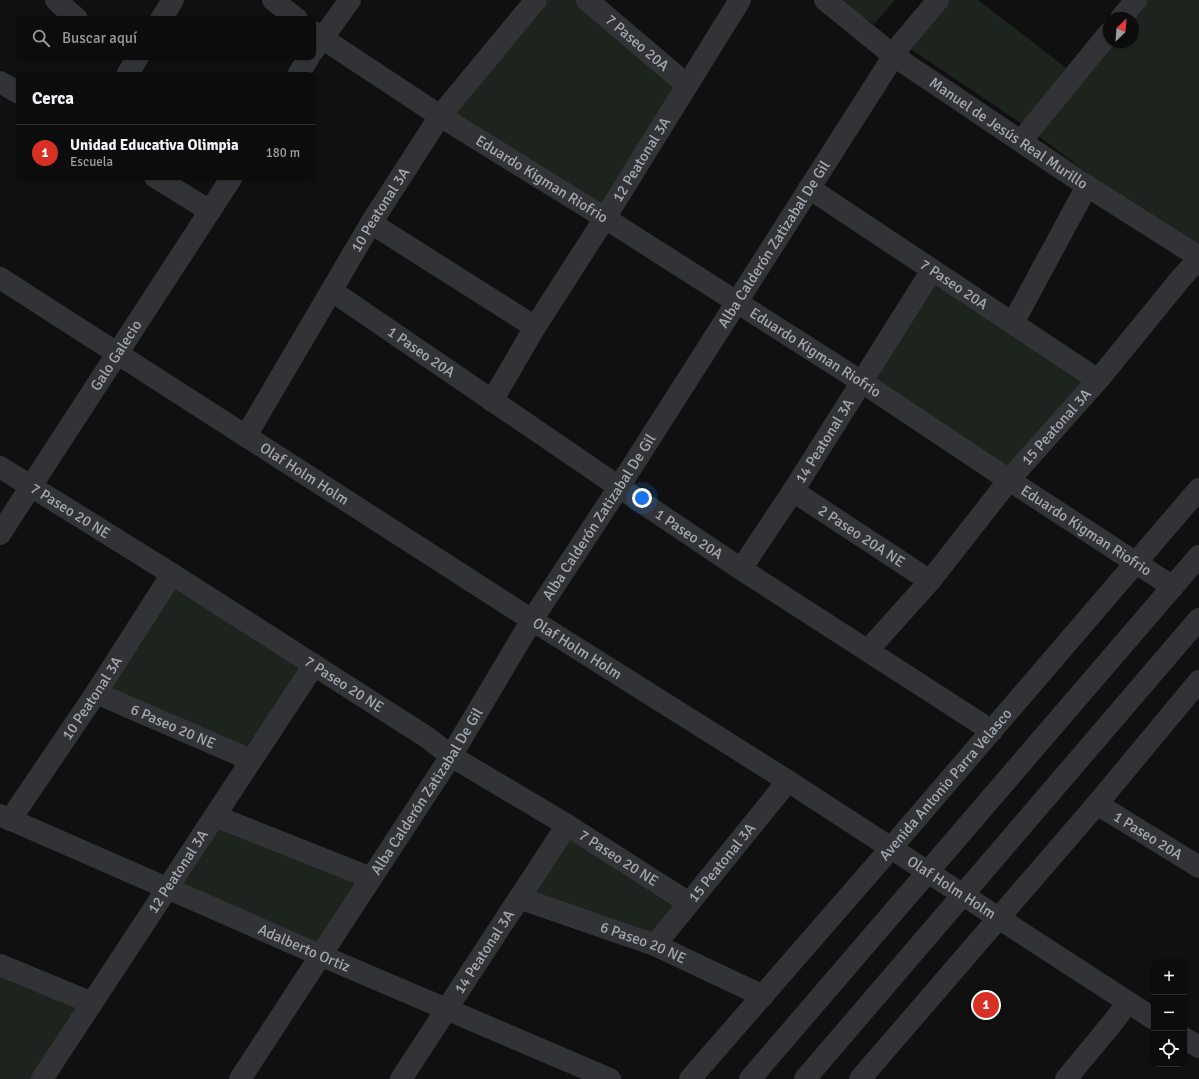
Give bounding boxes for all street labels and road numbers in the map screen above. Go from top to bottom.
street label: 7 Paseo 20A [602,11,673,75]
street label: Manuel de Jesús Real Murillo [926,73,1091,193]
street label: 12 Peatonal 3A [608,114,674,205]
street label: Eduardo Kigman Riofrio [472,131,612,227]
street label: Alba Calderón Zatizabal De Gil [714,157,834,331]
street label: 10 Peatonal 3A [347,164,413,255]
street label: 7 Paseo 20A [917,255,991,313]
street label: Eduardo Kigman Riofrio [746,304,885,401]
street label: Galo Galecio [86,316,146,394]
street label: 1 Paseo 20A [384,323,458,381]
street label: 15 Peatonal 3A [1017,385,1095,469]
street label: 14 Peatonal 3A [791,395,858,486]
street label: Alba Calderón Zatizabal De Gil [538,431,660,603]
street label: Olaf Holm Holm [257,439,352,509]
street label: 7 Paseo 20 NE [27,479,114,542]
street label: Eduardo Kigman Riofrio [1018,481,1155,580]
street label: 2 Paseo 20A NE [815,501,908,571]
street label: 1 Paseo 20A [652,505,726,563]
street label: Olaf Holm Holm [529,614,625,683]
street label: 7 Paseo 20 NE [301,652,387,716]
street label: 10 Peatonal 3A [58,653,126,743]
street label: 6 Paseo 20 NE [128,700,218,753]
street label: Alba Calderón Zatizabal De Gil [367,705,487,878]
street label: Avenida Antonio Parra Velasco [875,705,1016,864]
street label: 1 Paseo 20A [1110,807,1186,864]
street label: 15 Peatonal 3A [684,820,759,906]
street label: 12 Peatonal 3A [144,826,212,917]
street label: 7 Paseo 20 NE [576,826,662,890]
street label: Olaf Holm Holm [904,852,999,923]
street label: 14 Peatonal 3A [450,907,518,997]
street label: 6 Paseo 20 NE [598,918,689,967]
street label: Adalberto Ortiz [255,920,353,976]

